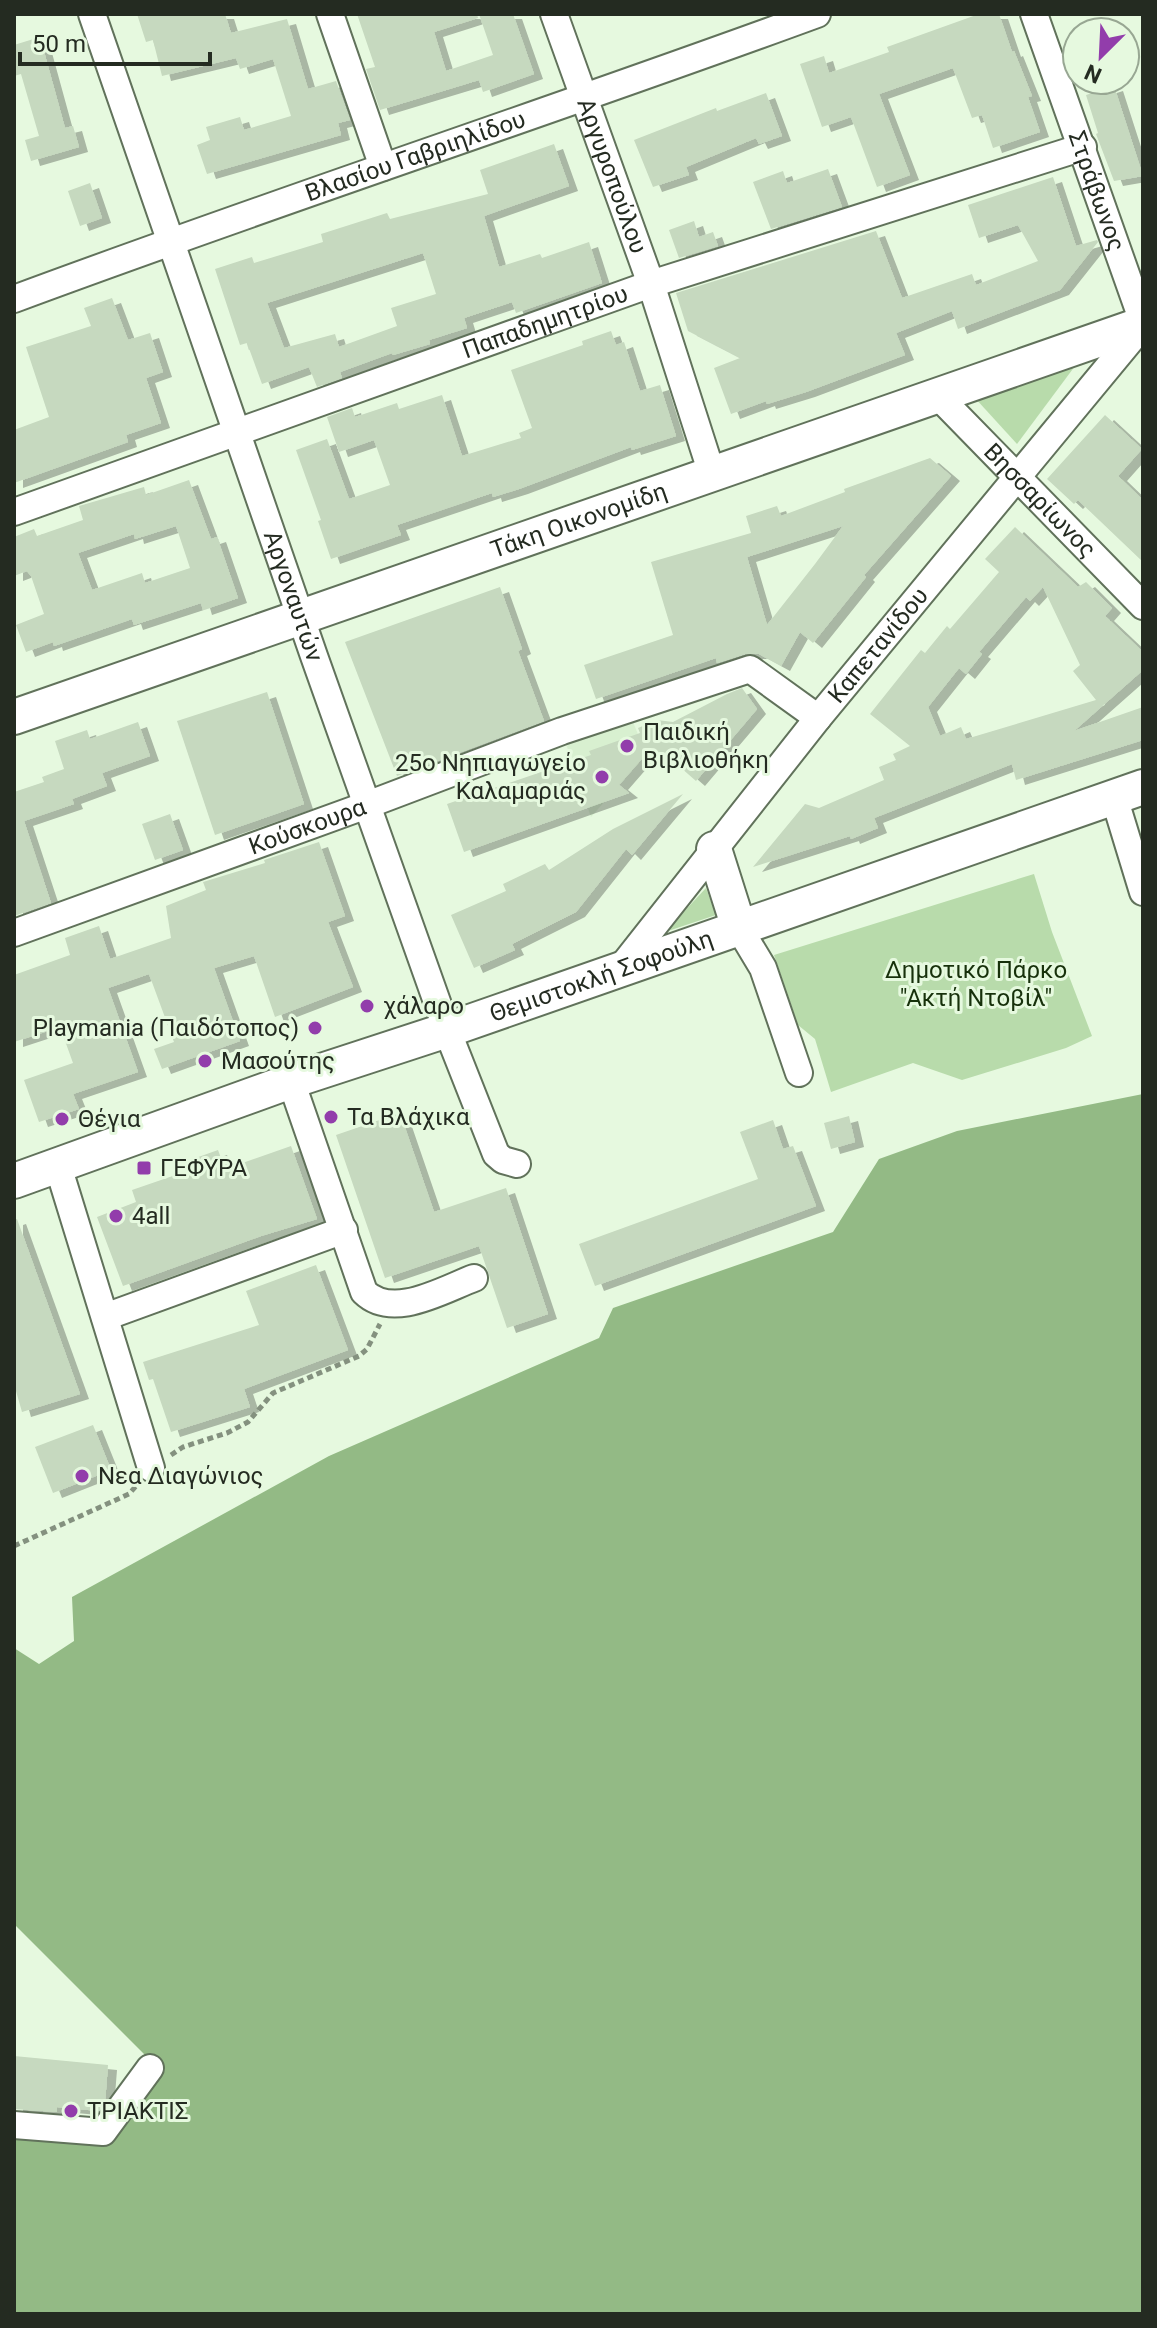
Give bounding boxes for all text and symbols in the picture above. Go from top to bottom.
scale bar [20,16,210,66]
north arrow [1061,16,1141,96]
text: 50 m [32,30,86,58]
text: N [1081,59,1105,88]
street label: Αργυροπούλου [571,95,653,257]
street label: Βλασίου Γαβριηλίδου [301,105,529,207]
street label: Στράβωνος [1063,127,1131,255]
street label: Παπαδημητρίου [459,279,632,364]
street label: Βησσαρίωνος [978,438,1102,563]
street label: Τάκη Οικονομίδη [487,477,671,564]
street label: Αργοναυτών [258,527,329,666]
street label: Καπετανίδου [822,582,934,709]
place label: Παιδική Βιβλιοθήκη [643,718,769,774]
marker: Παιδική Βιβλιοθήκη [618,737,636,755]
place label: 25ο Νηπιαγωγείο Καλαμαριάς [395,749,586,805]
marker: 25ο Νηπιαγωγείο Καλαμαριάς [593,768,611,786]
street label: Κούσκουρα [245,792,370,861]
street label: Θεμιστοκλή Σοφούλη [486,924,717,1028]
park label: Δημοτικό Πάρκο "Ακτή Ντοβίλ" [885,956,1067,1012]
place label: χάλαρο [383,992,464,1020]
marker: χάλαρο [358,997,376,1015]
place label: Playmania (Παιδότοπος) [33,1014,299,1042]
marker: Playmania (Παιδότοπος) [306,1019,324,1037]
place label: Μασούτης [221,1047,335,1075]
marker: Μασούτης [196,1052,214,1070]
place label: Τα Βλάχικα [347,1103,470,1131]
place label: Θέγια [78,1105,141,1133]
marker: Τα Βλάχικα [322,1108,340,1126]
marker: Θέγια [53,1110,71,1128]
place label: ΓΕΦΥΡΑ [160,1154,248,1182]
marker: ΓΕΦΥΡΑ [135,1159,153,1177]
place label: 4all [132,1202,170,1230]
marker: 4all [107,1207,125,1225]
place label: Νεα Διαγώνιος [98,1462,264,1490]
marker: Νεα Διαγώνιος [73,1467,91,1485]
place label: ΤΡΙΑΚΤΙΣ [87,2097,188,2125]
marker: ΤΡΙΑΚΤΙΣ [62,2102,80,2120]

